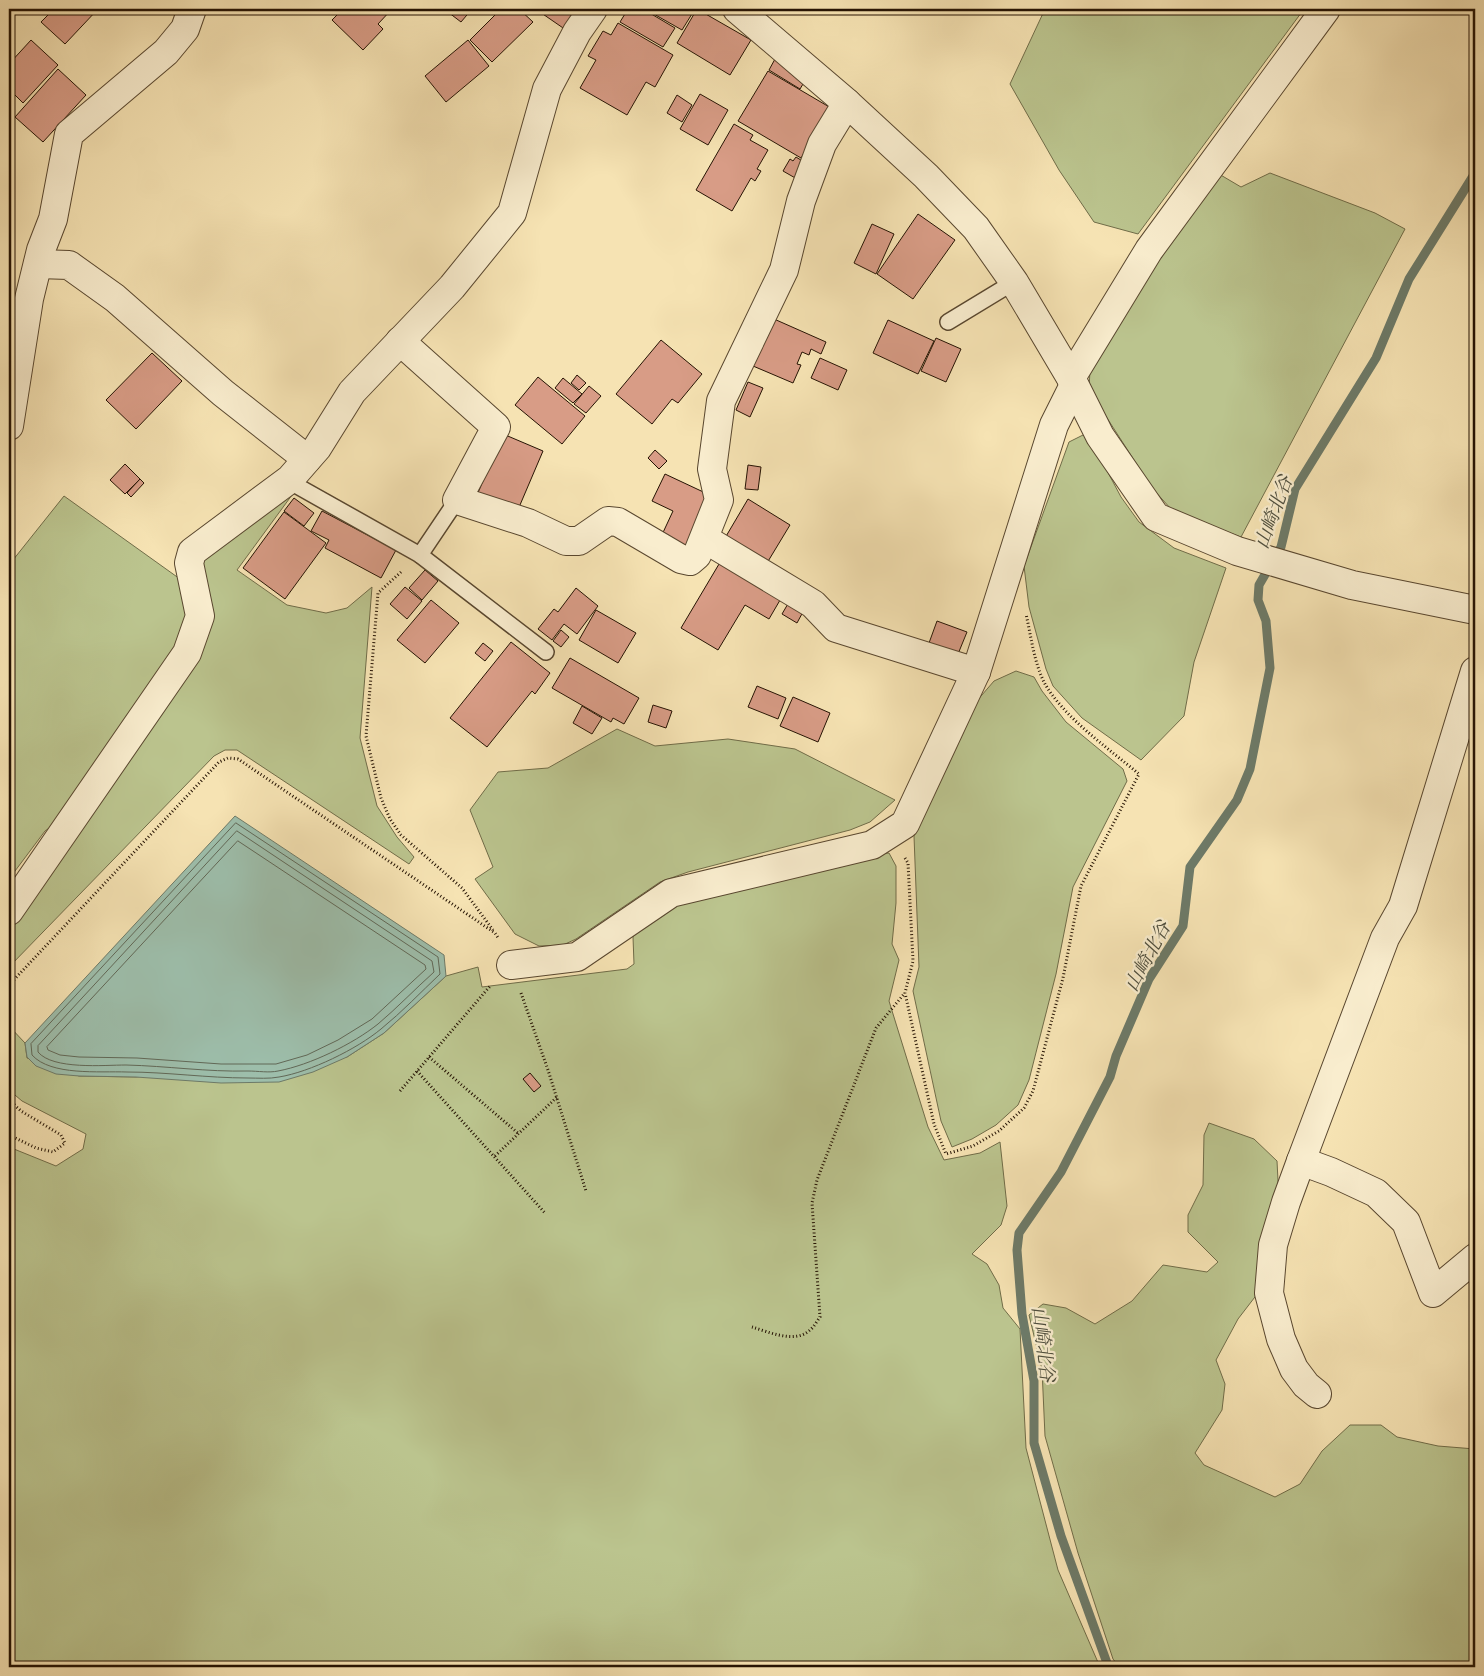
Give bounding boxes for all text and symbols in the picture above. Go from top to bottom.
water label: 山崎北谷 [1250,472,1298,552]
water label: 山崎北谷 [1119,916,1176,995]
water label: 山崎北谷 [1027,1305,1060,1384]

